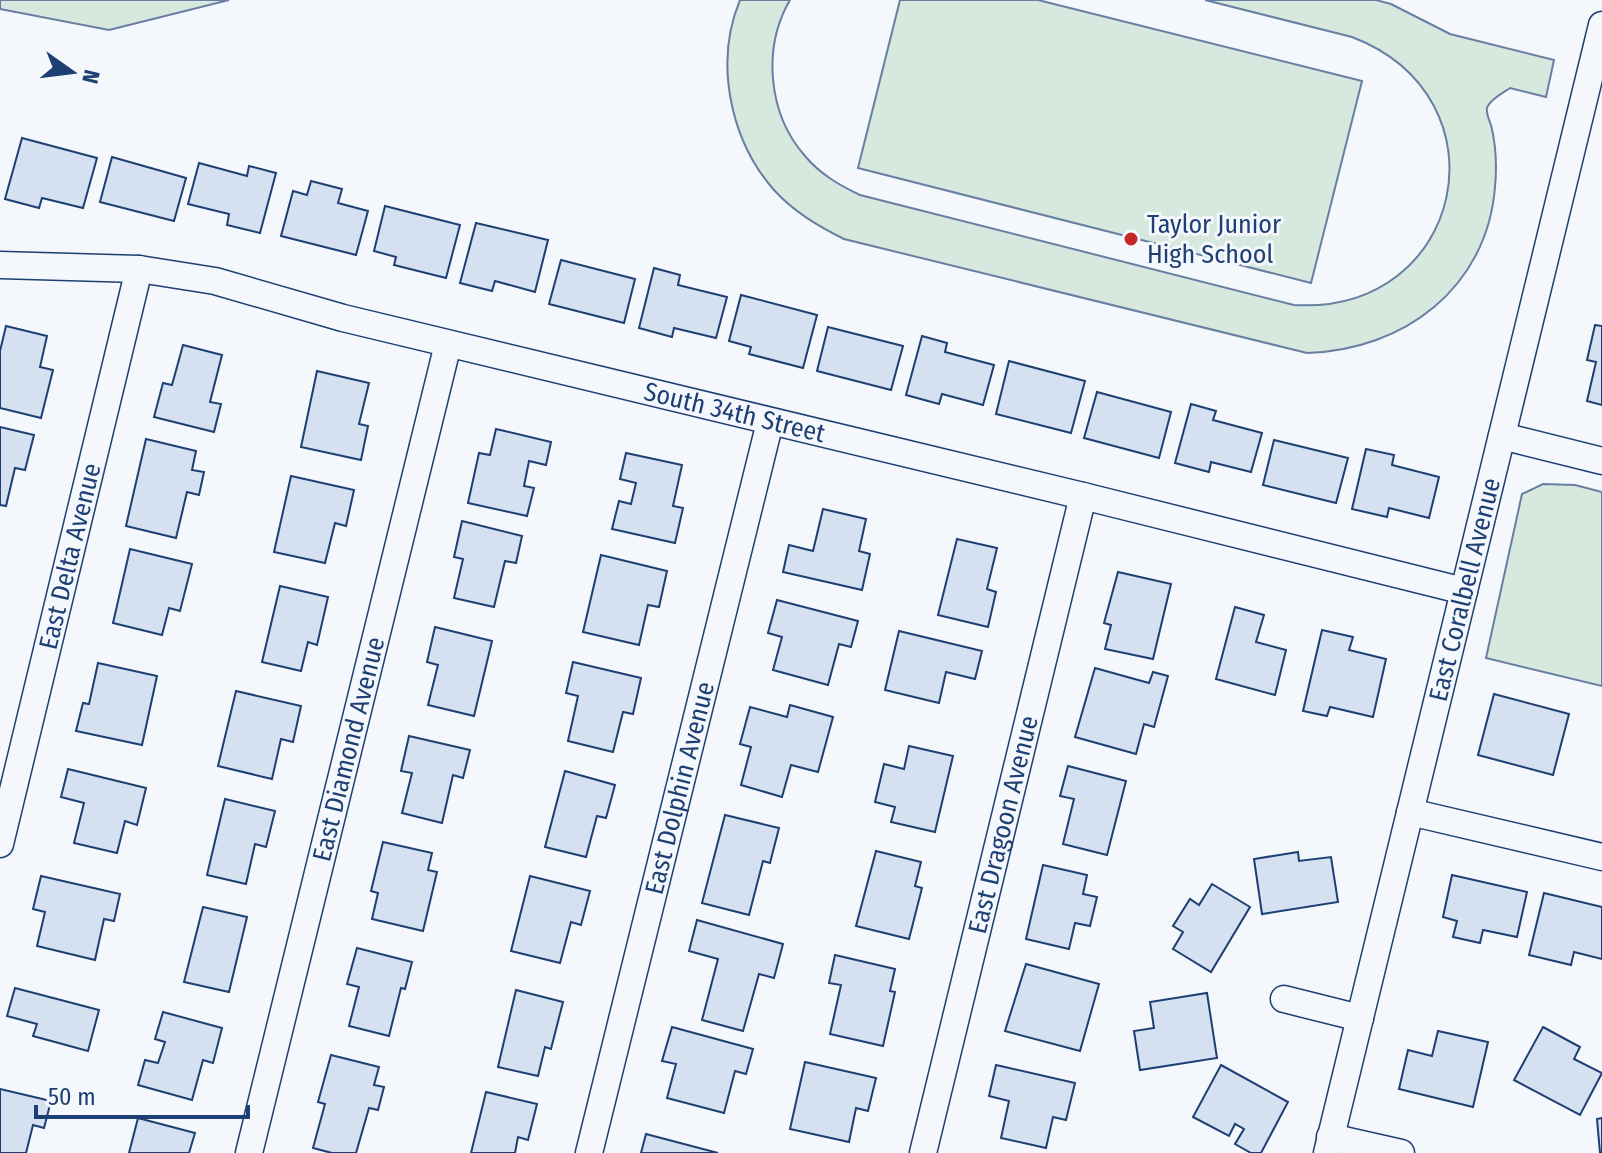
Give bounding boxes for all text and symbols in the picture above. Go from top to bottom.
north arrow [32,32,112,112]
text: N [76,67,106,86]
place label: Taylor Junior High School [1147,209,1281,270]
marker: Taylor Junior High School [1122,230,1140,248]
street label: South 34th Street [641,376,829,450]
street label: East Delta Avenue [33,460,107,653]
street label: East Coralbell Avenue [1423,475,1507,705]
street label: East Diamond Avenue [306,634,391,865]
street label: East Dolphin Avenue [639,679,721,898]
street label: East Dragoon Avenue [962,713,1045,937]
scale bar [36,1069,248,1119]
text: 50 m [48,1083,96,1111]

